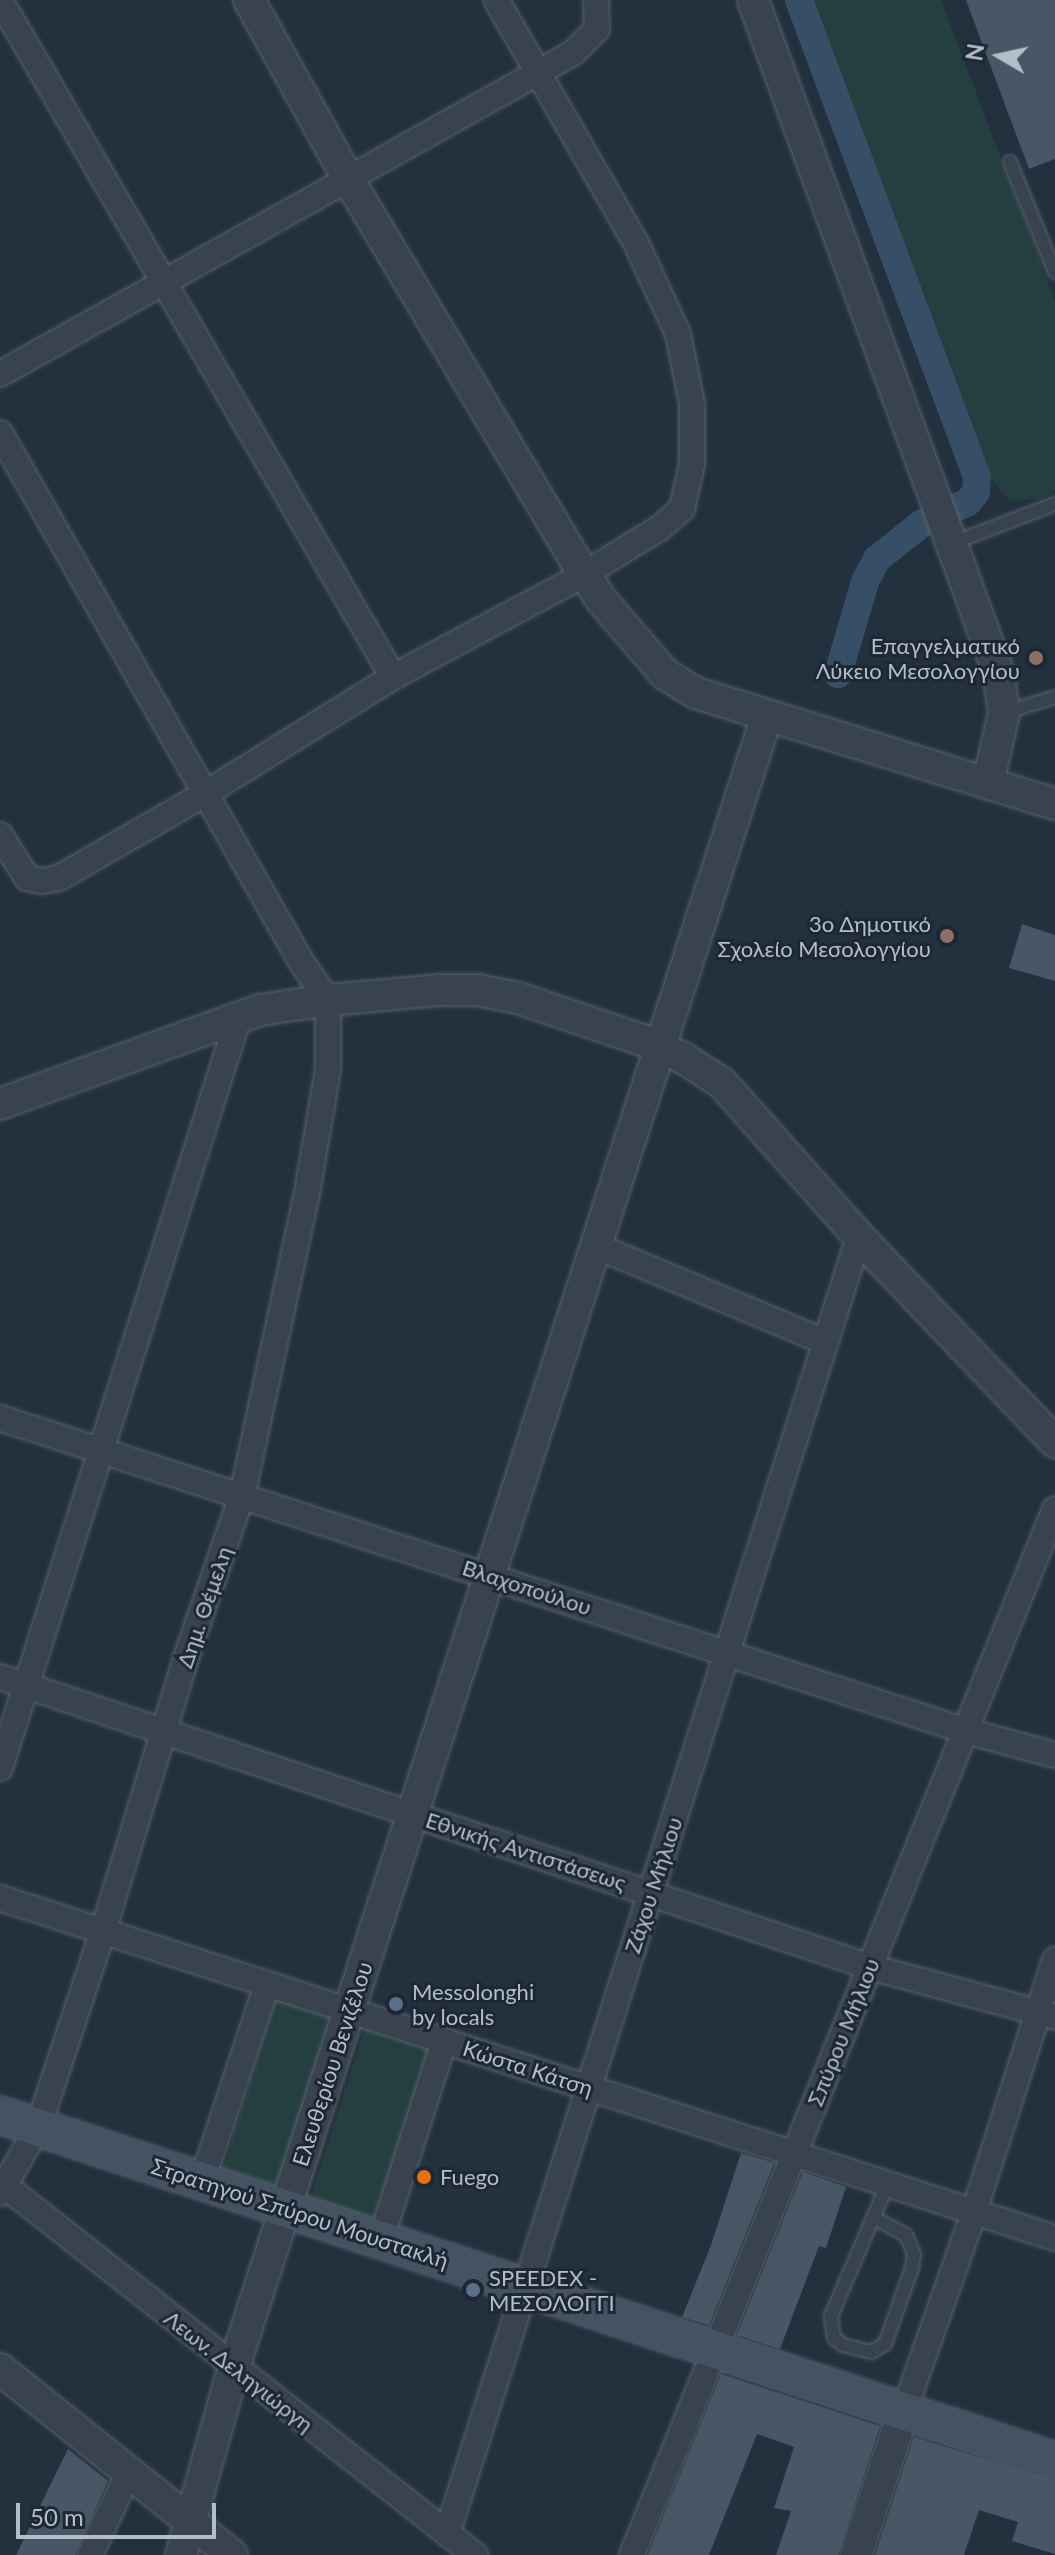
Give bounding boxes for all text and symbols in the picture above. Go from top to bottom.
north arrow [959,16,1039,96]
text: N [960,42,989,63]
place label: Επαγγελματικό Λύκειο Μεσολογγίου [816,632,1020,684]
marker: Επαγγελματικό Λύκειο Μεσολογγίου [1027,649,1045,667]
place label: 3ο Δημοτικό Σχολείο Μεσολογγίου [718,910,931,962]
marker: 3ο Δημοτικό Σχολείο Μεσολογγίου [938,927,956,945]
street label: Δημ. Θέμελη [171,1543,237,1671]
street label: Βλαχοπούλου [459,1554,595,1620]
street label: Εθνικής Αντιστάσεως [422,1806,630,1896]
street label: Ζάχου Μήλιου [619,1814,687,1956]
street label: Σπύρου Μήλιου [801,1954,885,2110]
street label: Ελευθερίου Βενιζέλου [286,1958,378,2170]
place label: Messolonghi by locals [412,1978,534,2030]
marker: Messolonghi by locals [387,1995,405,2013]
street label: Κώστα Κάτση [460,2035,596,2101]
street label: Στρατηγού Σπύρου Μουστακλή [148,2152,452,2274]
place label: Fuego [440,2164,499,2190]
marker: Fuego [415,2168,433,2186]
place label: SPEEDEX - ΜΕΣΟΛΟΓΓΙ [489,2264,615,2316]
marker: SPEEDEX - ΜΕΣΟΛΟΓΓΙ [464,2281,482,2299]
street label: Λεων. Δεληγιώργη [159,2304,319,2438]
scale bar [20,2487,220,2537]
text: 50 m [30,2502,84,2531]

